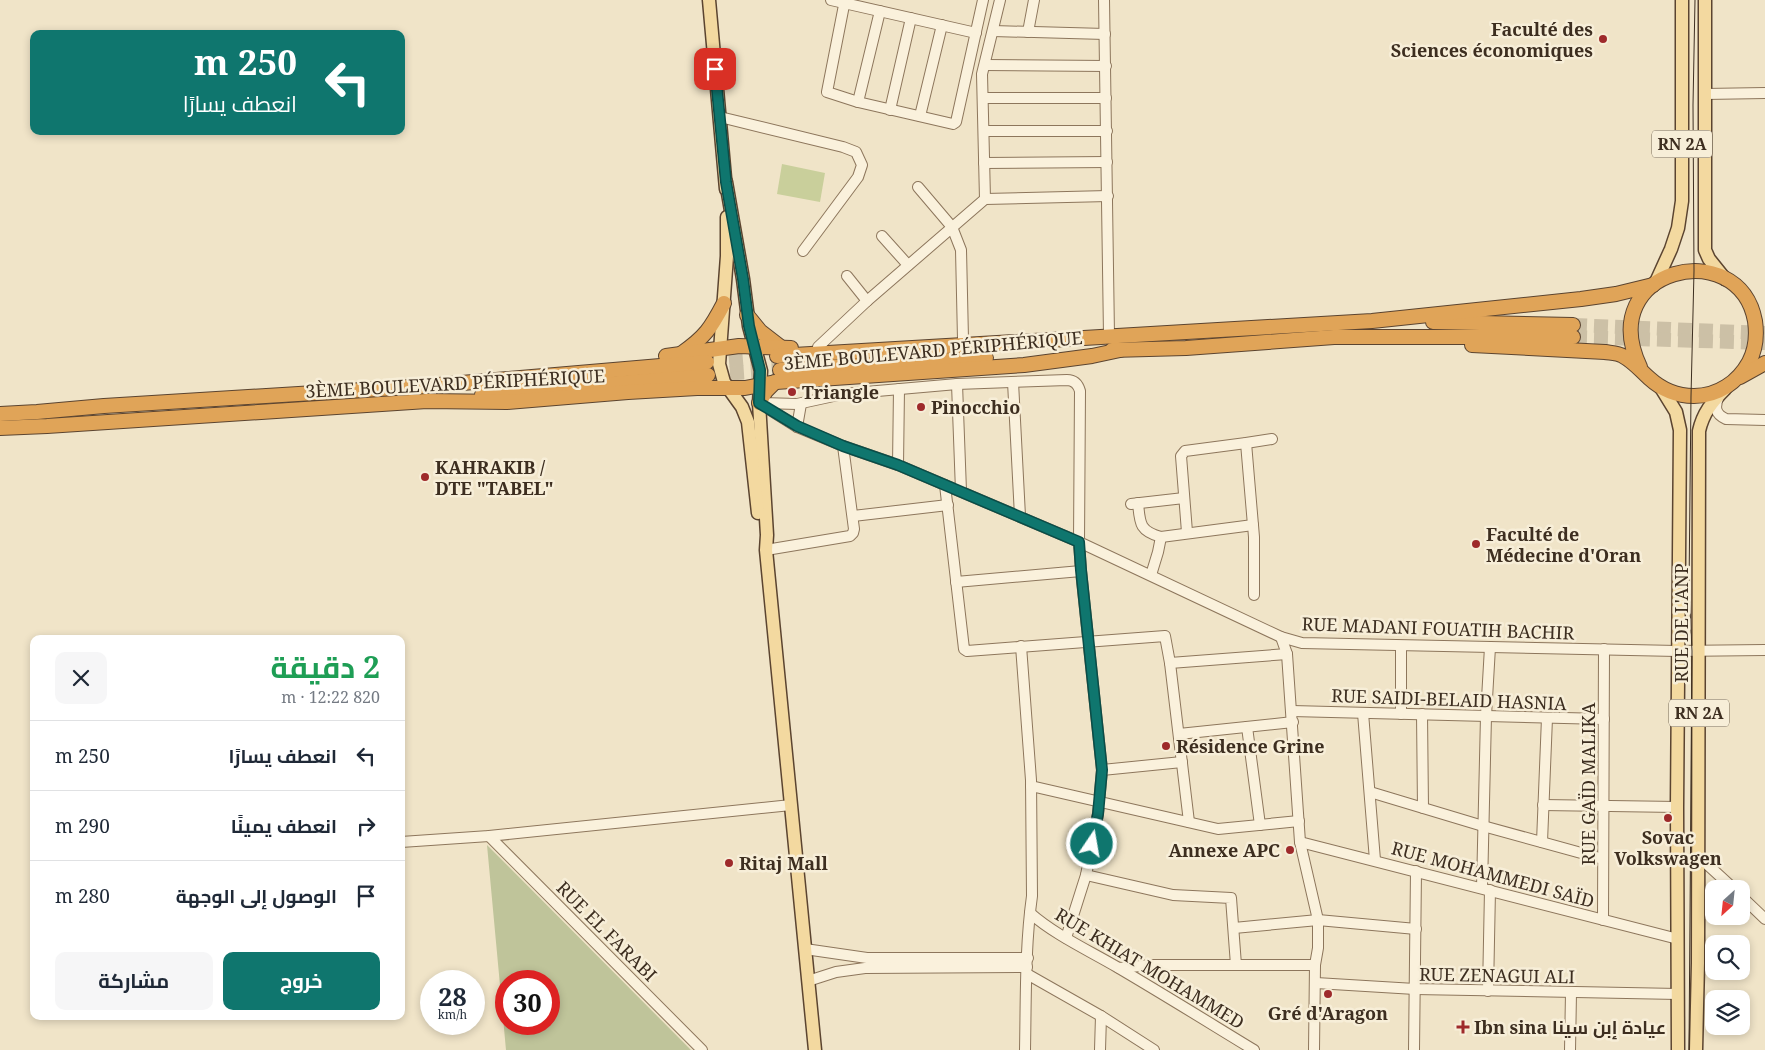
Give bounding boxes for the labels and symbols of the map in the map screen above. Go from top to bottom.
place label: Faculté des Sciences économiques [1391,17,1593,62]
marker: Faculté des Sciences économiques [1597,33,1609,45]
pin [694,48,736,90]
road number: RN 2A [1652,130,1712,158]
street label: 3ÈME BOULEVARD PÉRIPHÉRIQUE [783,325,1083,375]
street label: 3ÈME BOULEVARD PÉRIPHÉRIQUE [305,363,605,403]
place label: Triangle [802,380,879,404]
marker: Triangle [786,386,798,398]
place label: Pinocchio [931,395,1020,419]
marker: Pinocchio [915,401,927,413]
place label: KAHRAKIB / DTE "TABEL" [435,455,554,500]
marker: KAHRAKIB / DTE "TABEL" [419,471,431,483]
place label: Faculté de Médecine d'Oran [1486,522,1641,567]
marker: Faculté de Médecine d'Oran [1470,538,1482,550]
street label: RUE DE L'ANP [1669,563,1693,683]
street label: RUE MADANI FOUATIH BACHIR [1301,611,1575,645]
street label: RUE SAIDI-BELAID HASNIA [1331,683,1567,715]
road number: RN 2A [1669,700,1729,726]
street label: RUE GAÏD MALIKA [1576,702,1600,866]
place label: Résidence Grine [1176,734,1324,758]
marker: Résidence Grine [1160,740,1172,752]
marker: Sovac Volkswagen [1662,812,1674,824]
position arrow [1065,817,1117,869]
place label: Sovac Volkswagen [1614,825,1722,870]
street label: RUE MOHAMMEDI SAÏD [1389,835,1597,913]
place label: Annexe APC [1168,838,1280,862]
marker: Annexe APC [1284,844,1296,856]
place label: Ritaj Mall [739,851,828,875]
marker: Ritaj Mall [723,857,735,869]
street label: RUE EL FARABI [552,876,662,986]
north arrow [1705,880,1750,925]
street label: RUE KHIAT MOHAMMED [1051,902,1249,1034]
street label: RUE ZENAGUI ALI [1419,962,1575,988]
speed limit sign: 30 [495,970,560,1035]
marker: Gré d'Aragon [1322,988,1334,1000]
place label: Gré d'Aragon [1268,1001,1388,1025]
place label: Ibn sina عيادة إبن سينا [1474,1015,1666,1040]
marker: Ibn sina عيادة إبن سينا [1456,1020,1470,1034]

